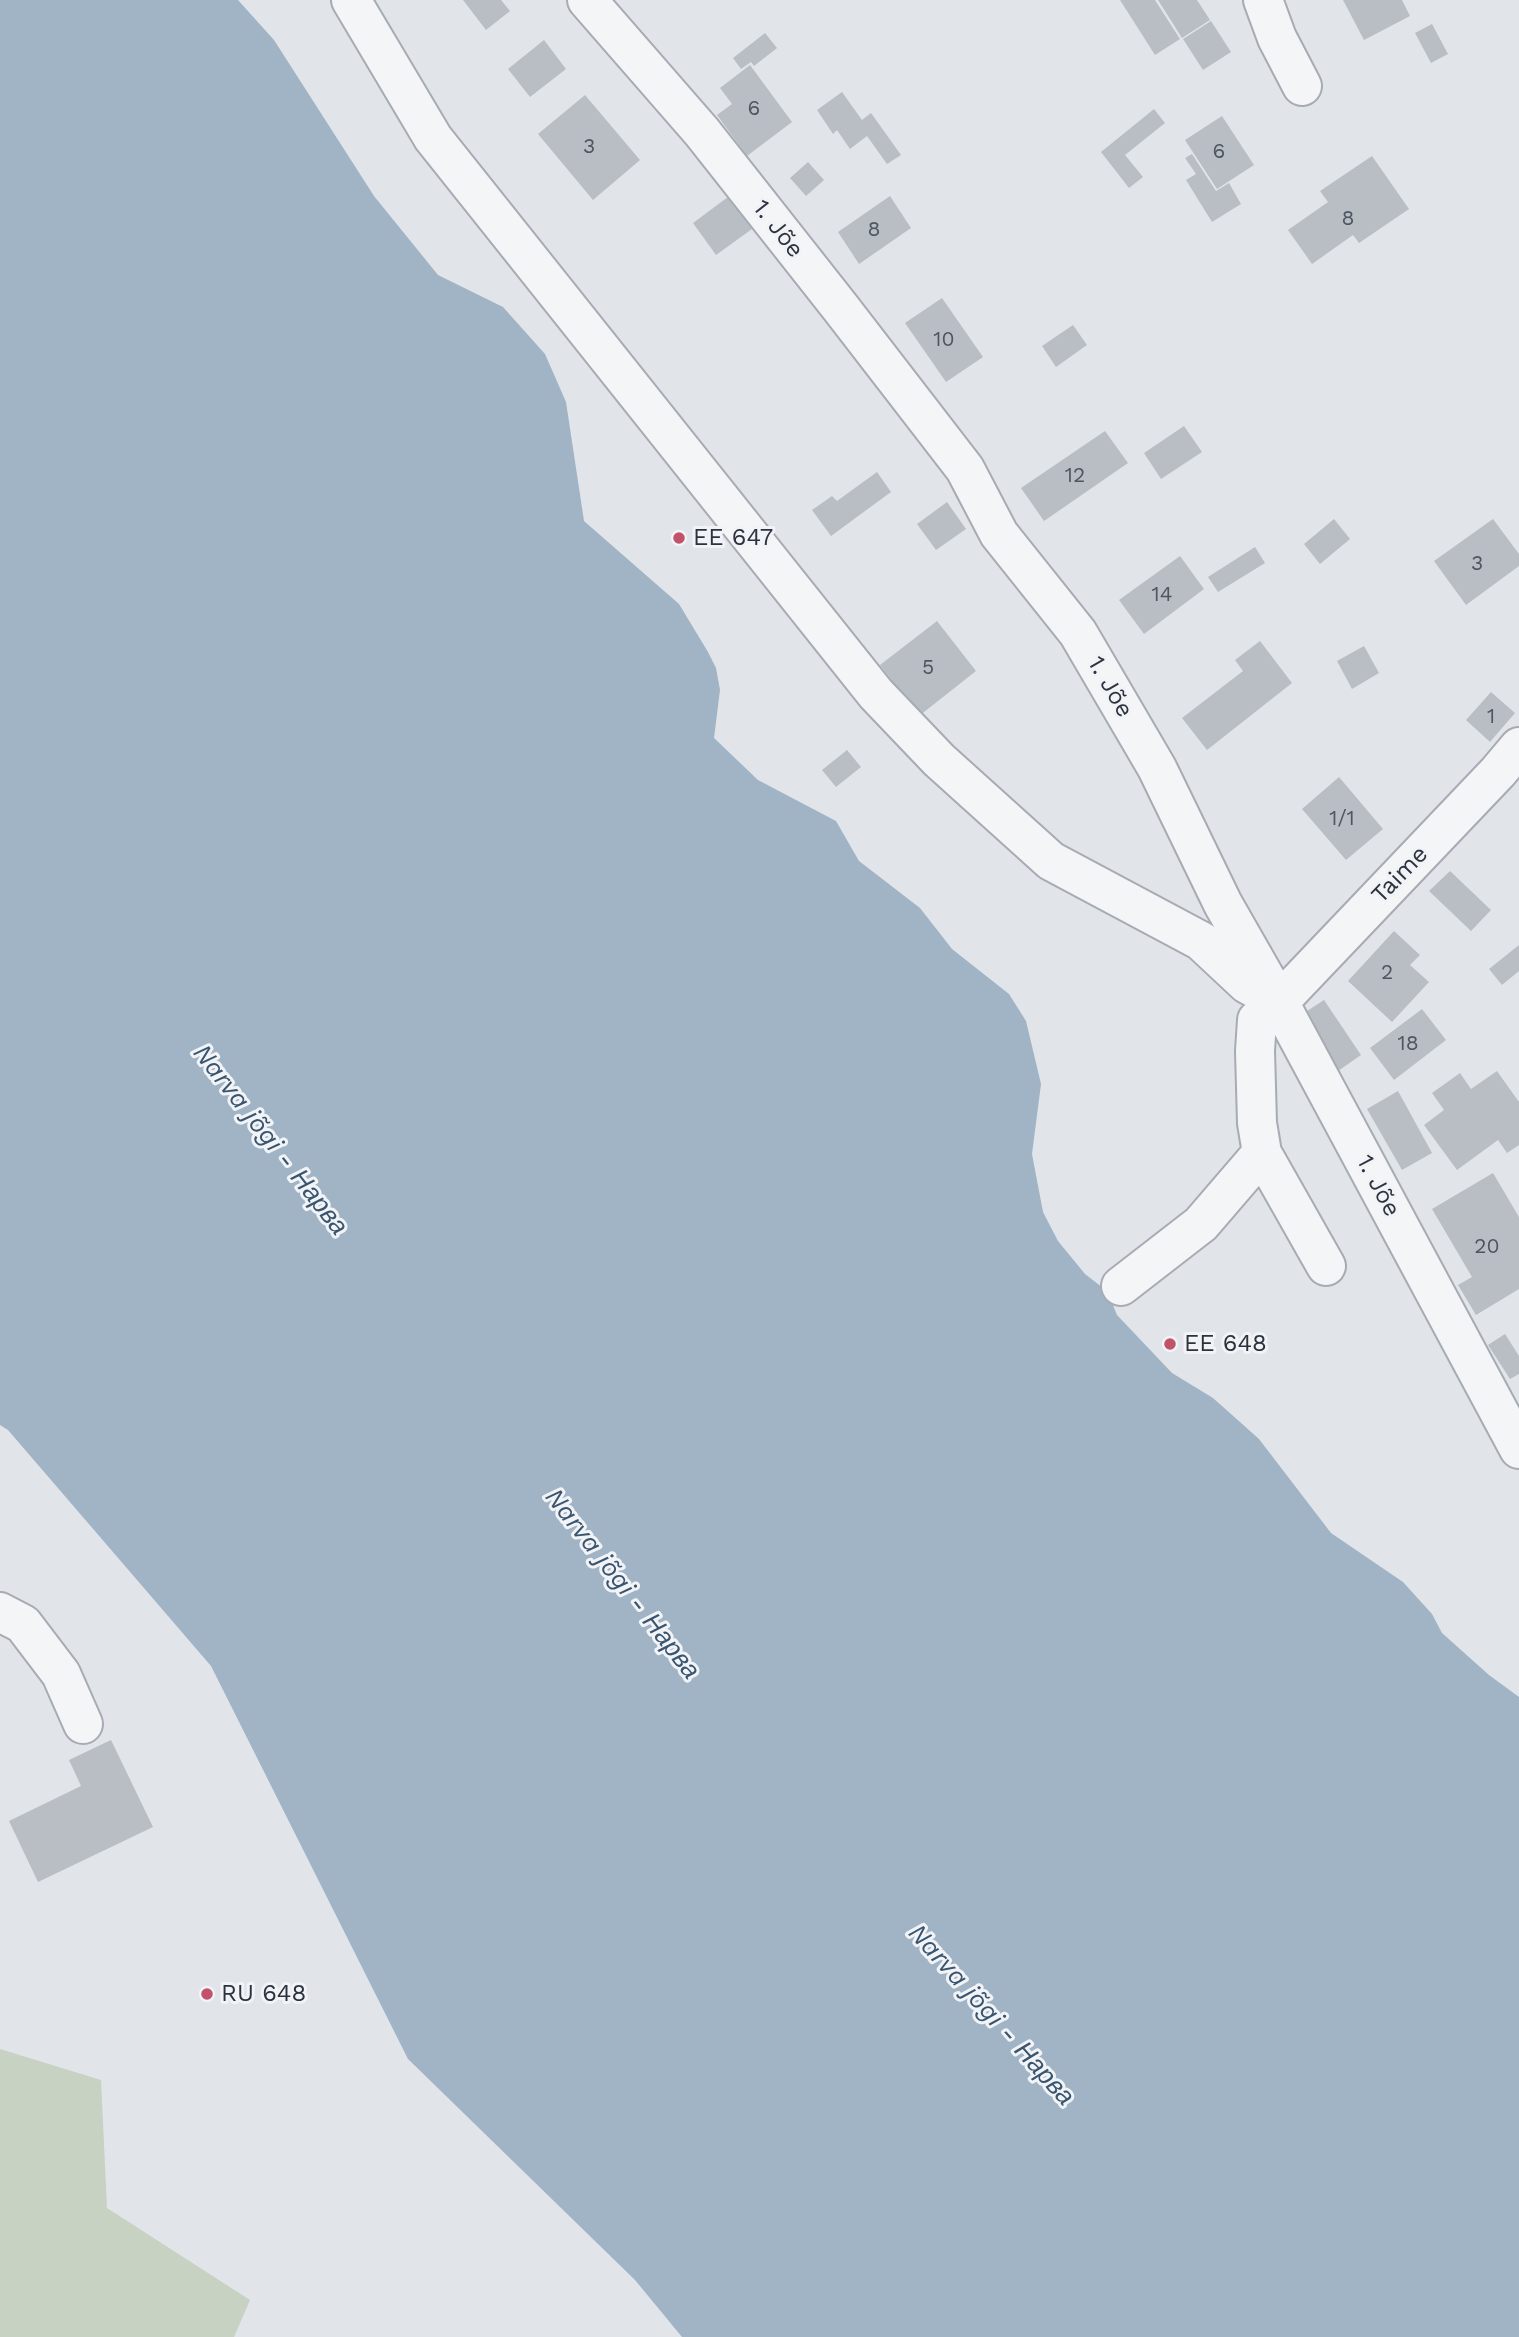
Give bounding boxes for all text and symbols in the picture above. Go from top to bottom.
house number: 6 [748,96,760,122]
house number: 3 [583,134,595,160]
house number: 6 [1213,139,1225,165]
street label: 1. Jõe [746,194,810,264]
house number: 8 [1342,206,1354,232]
house number: 8 [868,217,880,243]
house number: 10 [933,327,955,353]
house number: 12 [1065,463,1085,489]
place label: EE 647 [693,524,773,552]
marker: EE 647 [671,530,687,546]
house number: 3 [1471,551,1483,577]
house number: 14 [1151,582,1173,608]
street label: 1. Jõe [1081,651,1139,723]
house number: 5 [922,655,934,681]
house number: 1 [1487,704,1495,730]
house number: 1/1 [1329,806,1355,832]
street label: Taime [1366,840,1434,910]
house number: 2 [1381,960,1393,986]
house number: 18 [1397,1031,1419,1057]
water label: Narva jõgi - Нарва [186,1038,354,1242]
street label: 1. Jõe [1350,1150,1406,1222]
house number: 20 [1474,1234,1500,1260]
place label: EE 648 [1184,1330,1267,1358]
marker: EE 648 [1162,1336,1178,1352]
water label: Narva jõgi - Нарва [538,1482,706,1686]
water label: Narva jõgi - Нарва [901,1918,1081,2112]
place label: RU 648 [221,1980,306,2008]
marker: RU 648 [199,1986,215,2002]

